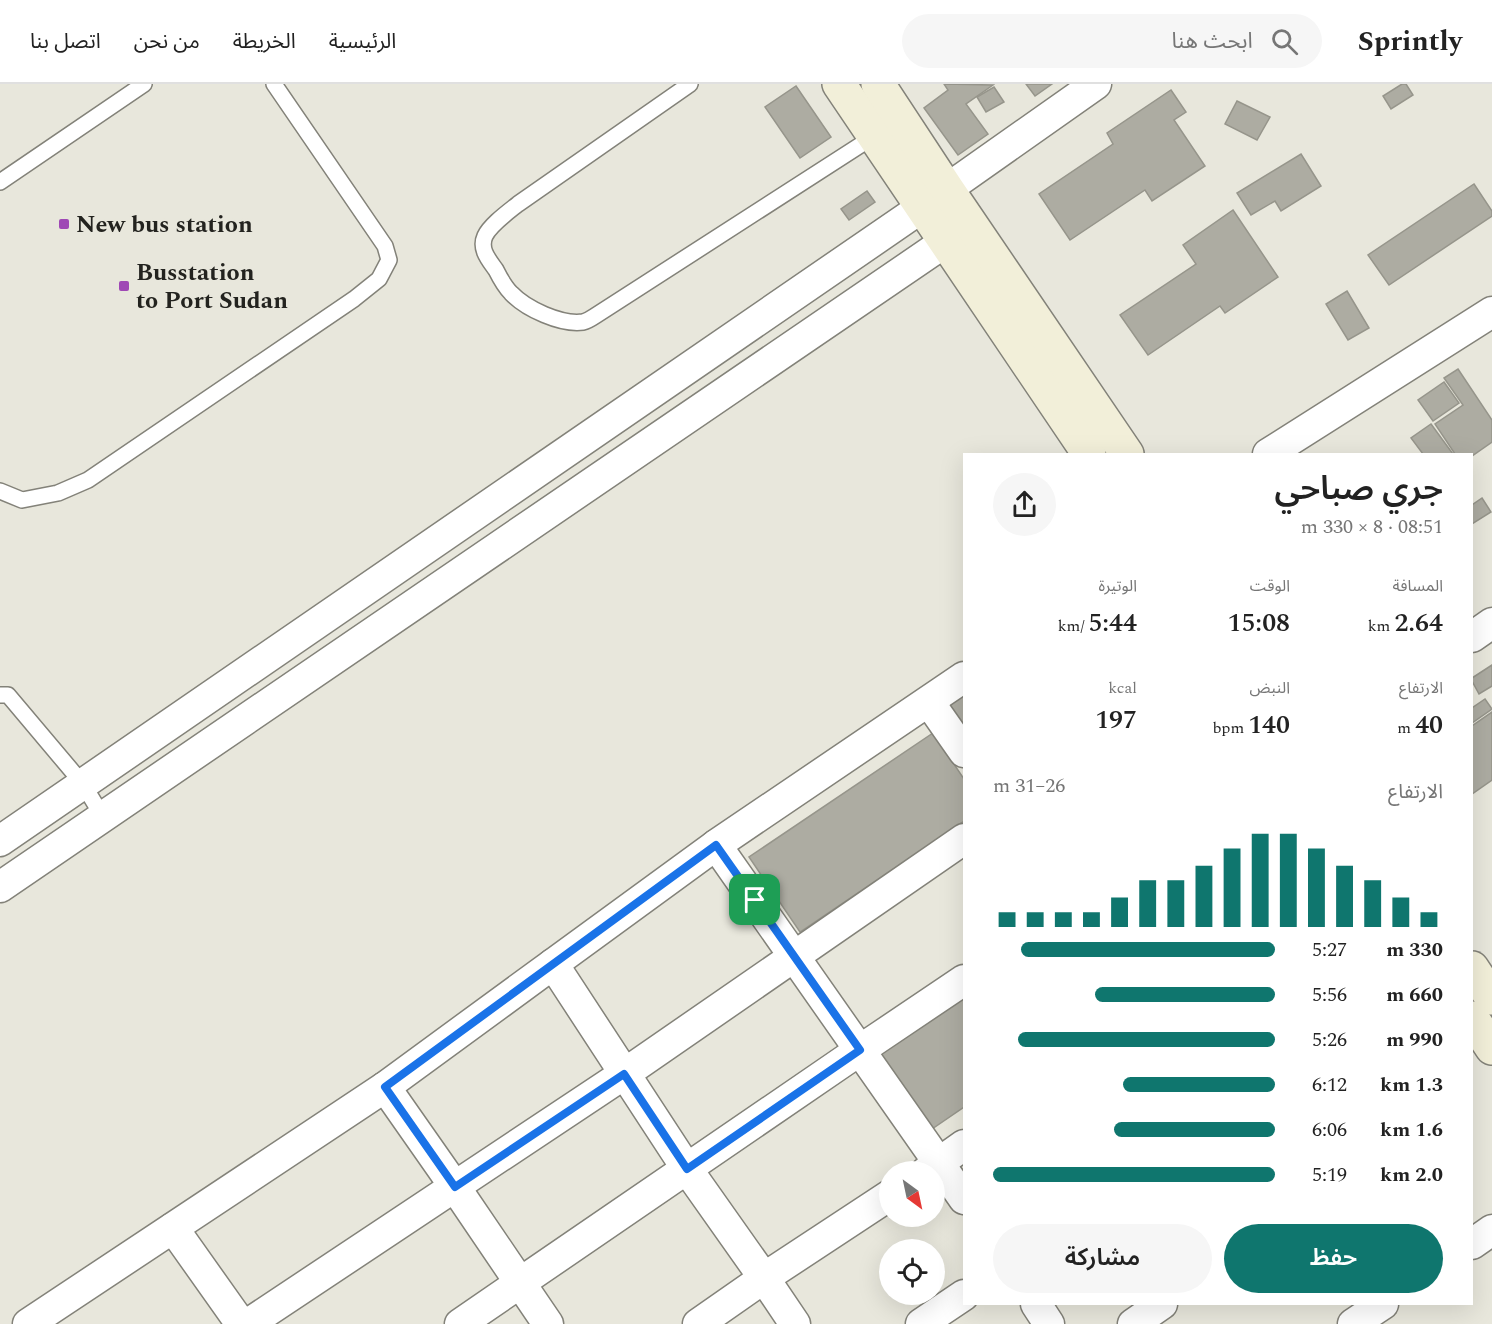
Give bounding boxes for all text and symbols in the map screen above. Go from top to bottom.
search box [902,14,1322,68]
text: Sprintly [1358,20,1462,63]
text: ابحث هنا [1171,25,1253,58]
icon: search [1268,25,1301,58]
text: اتصل بنا [30,26,101,58]
text: من نحن [134,26,200,58]
text: الخريطة [233,26,296,58]
text: الرئيسية [329,26,396,58]
place label: New bus station [76,207,253,243]
marker: New bus station [57,217,71,231]
place label: Busstation to Port Sudan [136,255,288,319]
marker: Busstation to Port Sudan [117,279,131,293]
text: جري صباحي [1275,464,1443,514]
button: share [993,473,1056,536]
text: 08:51 · 8 × 330 m [1301,512,1443,542]
text: الوتيرة [1099,574,1137,598]
text: الوقت [1250,574,1290,598]
text: المسافة [1393,574,1443,598]
text: 5:44 [1088,603,1137,643]
text: 15:08 [1227,603,1290,643]
text: 2.64 [1394,603,1443,643]
text: /km [1058,614,1088,638]
text: km [1368,614,1394,638]
text: kcal [1108,676,1137,700]
text: النبض [1249,676,1290,700]
text: الارتفاع [1399,676,1443,700]
text: 197 [1095,700,1137,740]
text: 140 [1248,705,1290,745]
text: 40 [1415,705,1443,745]
text: bpm [1212,716,1248,740]
text: m [1397,716,1415,740]
text: 26–31 m [993,771,1065,801]
text: الارتفاع [1388,777,1443,807]
pin [729,874,780,925]
icon: arrive [738,883,771,916]
text: 5:27 [1312,935,1347,965]
text: 330 m [1386,935,1443,965]
text: 5:56 [1312,980,1347,1010]
text: 660 m [1386,980,1443,1010]
text: 5:26 [1312,1025,1347,1055]
text: 990 m [1386,1025,1443,1055]
text: 6:12 [1312,1070,1347,1100]
text: 1.3 km [1380,1070,1443,1100]
text: 6:06 [1312,1115,1347,1145]
text: 1.6 km [1380,1115,1443,1145]
text: 5:19 [1312,1160,1347,1190]
text: 2.0 km [1380,1160,1443,1190]
north arrow [879,1161,945,1227]
map controls [879,1161,945,1305]
button: مشاركة [993,1224,1212,1293]
button: حفظ [1224,1224,1443,1293]
button: locate [879,1239,945,1305]

